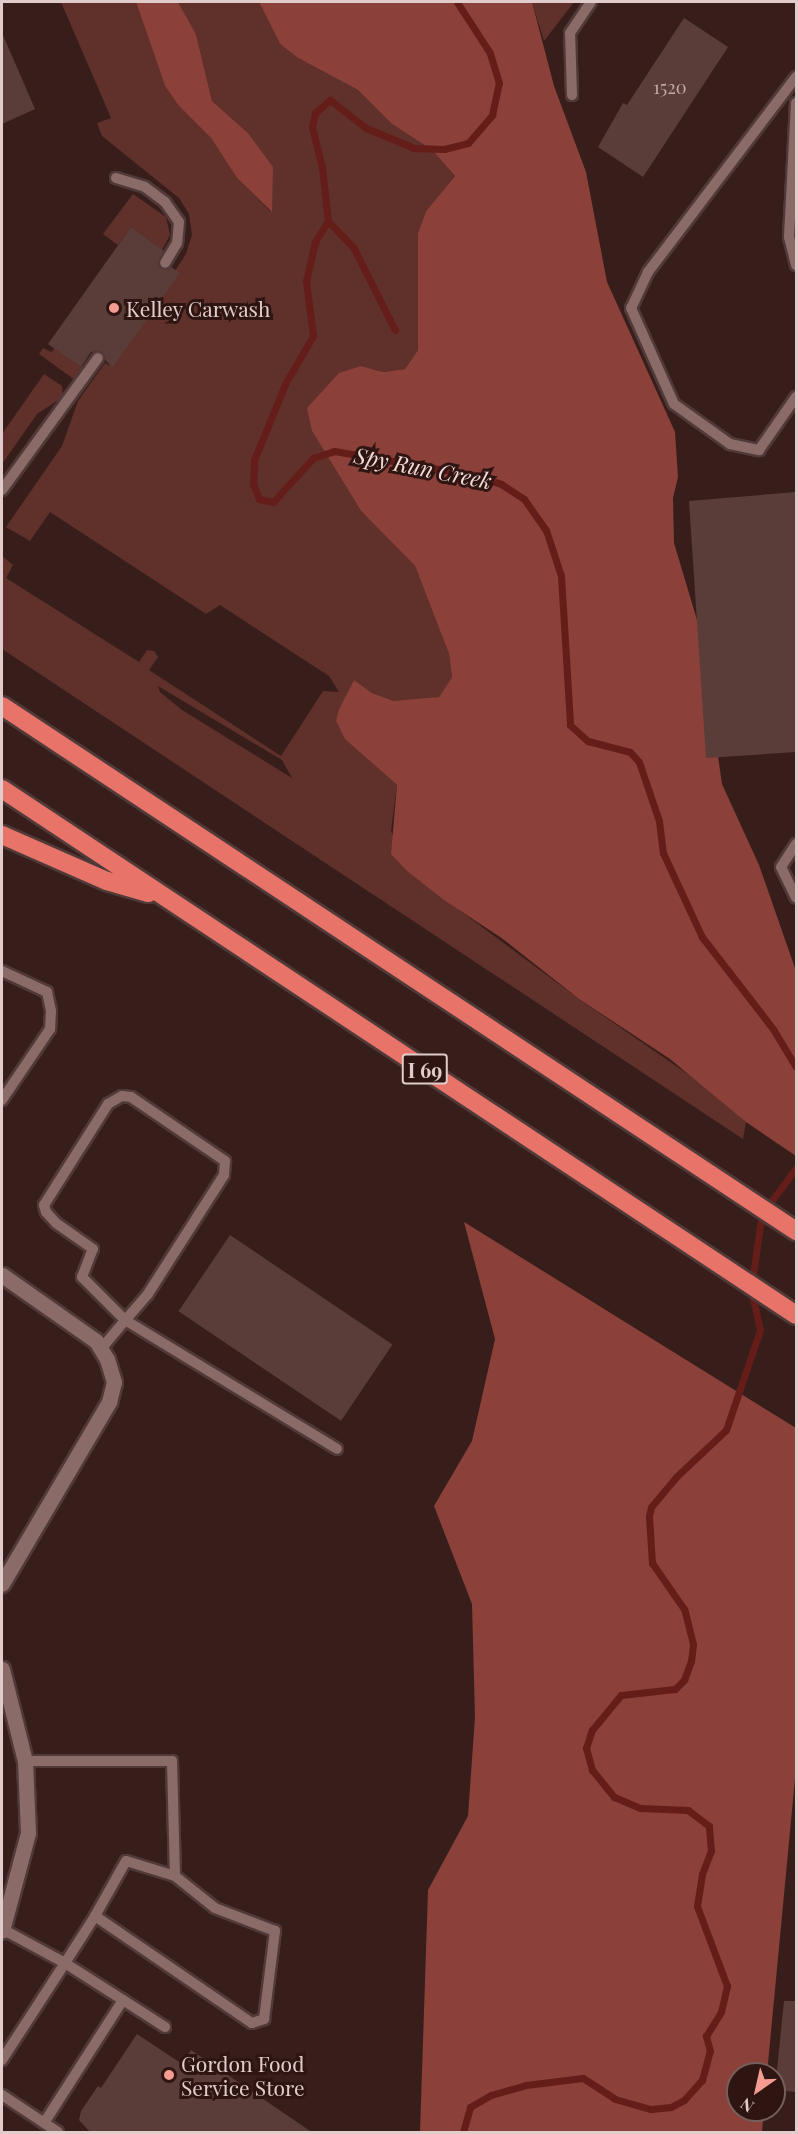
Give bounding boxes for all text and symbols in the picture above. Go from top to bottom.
house number: 1520 [653,76,687,98]
place label: Kelley Carwash [126,295,271,321]
marker: Kelley Carwash [107,301,121,315]
water label: Spy Run Creek [352,442,494,494]
road number: I 69 [401,1052,449,1086]
place label: Gordon Food Service Store [181,2050,305,2100]
north arrow [726,2062,786,2122]
marker: Gordon Food Service Store [162,2068,176,2082]
text: N [736,2094,757,2118]

